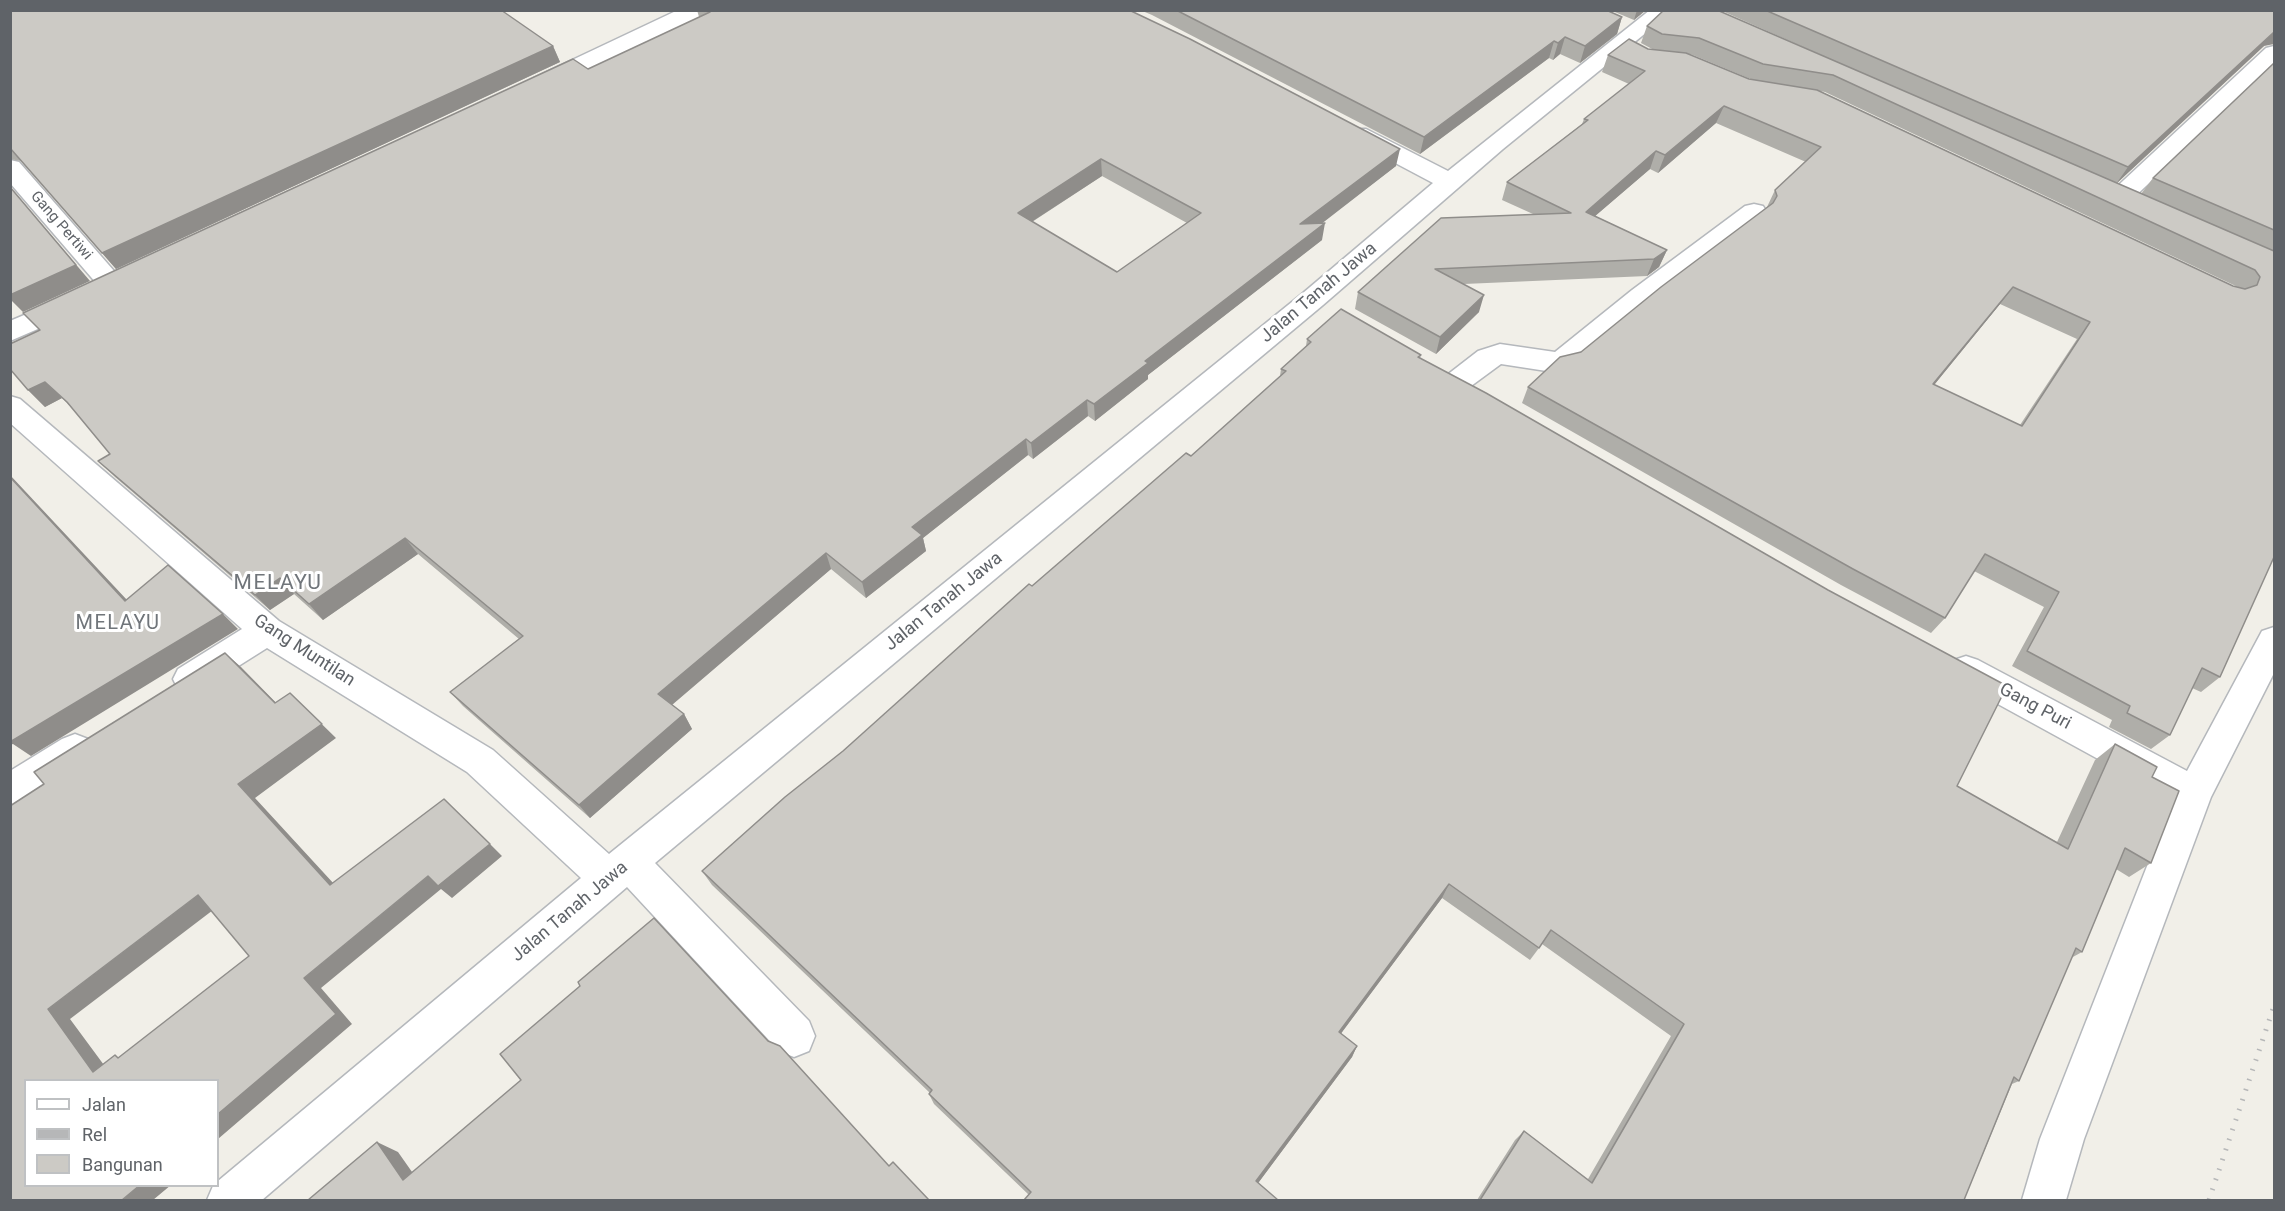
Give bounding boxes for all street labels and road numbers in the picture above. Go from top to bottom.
street label: Gang Pertiwi [26,188,96,264]
street label: Jalan Tanah Jawa [1257,238,1381,348]
street label: Jalan Tanah Jawa [881,548,1007,656]
street label: Gang Muntilan [249,610,359,692]
street label: Gang Puri [1995,679,2075,735]
street label: Jalan Tanah Jawa [508,857,632,967]

